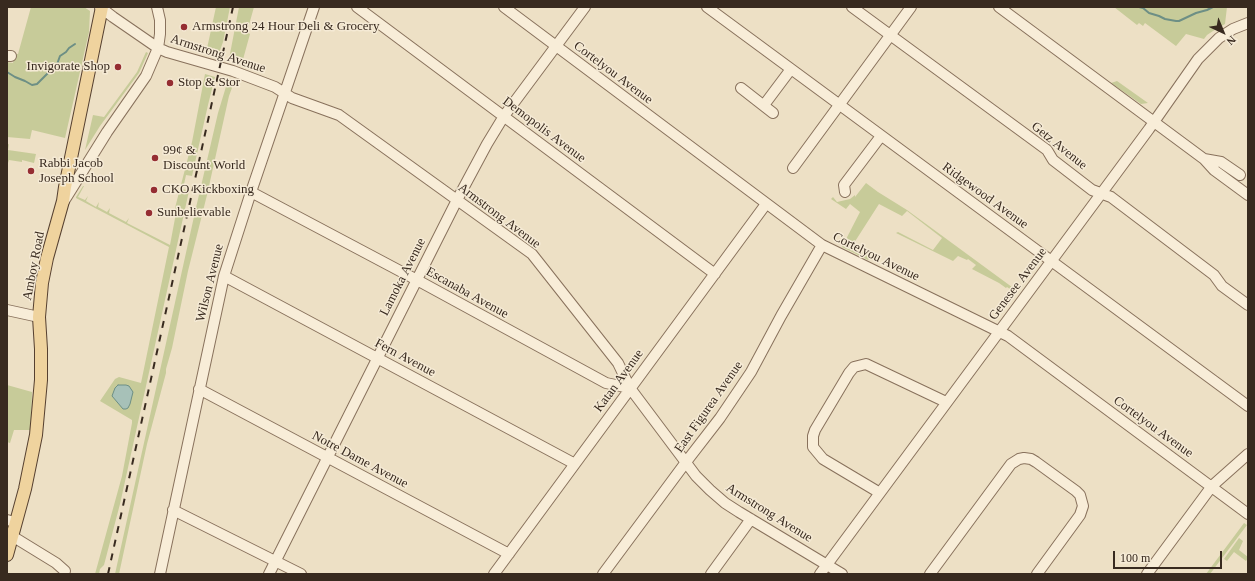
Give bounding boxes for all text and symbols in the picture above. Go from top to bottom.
north arrow [1203,12,1243,52]
place label: Armstrong 24 Hour Deli & Grocery [192,19,379,35]
marker: Armstrong 24 Hour Deli & Grocery [179,22,189,32]
street label: Armstrong Avenue [168,31,268,77]
text: N [1224,34,1238,48]
street label: Cortelyou Avenue [570,38,656,108]
place label: Invigorate Shop [27,59,110,75]
marker: Invigorate Shop [113,62,123,72]
place label: Stop & Stor [178,75,240,91]
marker: Stop & Stor [165,78,175,88]
street label: Demopolis Avenue [499,94,589,166]
street label: Getz Avenue [1028,119,1090,173]
place label: 99¢ & Discount World [163,143,245,174]
marker: 99¢ & Discount World [150,153,160,163]
place label: Rabbi Jacob Joseph School [39,156,114,187]
street label: Ridgewood Avenue [939,160,1031,232]
marker: Rabbi Jacob Joseph School [26,166,36,176]
street label: Armstrong Avenue [455,180,543,252]
place label: CKO Kickboxing [162,182,254,198]
marker: CKO Kickboxing [149,185,159,195]
place label: Sunbelievable [157,205,231,221]
marker: Sunbelievable [144,208,154,218]
street label: Cortelyou Avenue [830,229,922,285]
street label: Amboy Road [20,230,48,302]
street label: Lamoka Avenue [377,235,429,319]
street label: Wilson Avenue [193,242,227,324]
street label: Genesee Avenue [986,245,1050,323]
street label: Escanaba Avenue [423,264,511,322]
street label: Fern Avenue [372,335,438,381]
street label: Katan Avenue [591,347,647,415]
street label: East Figurea Avenue [672,358,746,456]
street label: Cortelyou Avenue [1110,393,1196,461]
street label: Notre Dame Avenue [309,428,411,492]
street label: Armstrong Avenue [723,480,815,546]
scale bar [1115,543,1224,569]
text: 100 m [1120,551,1150,565]

